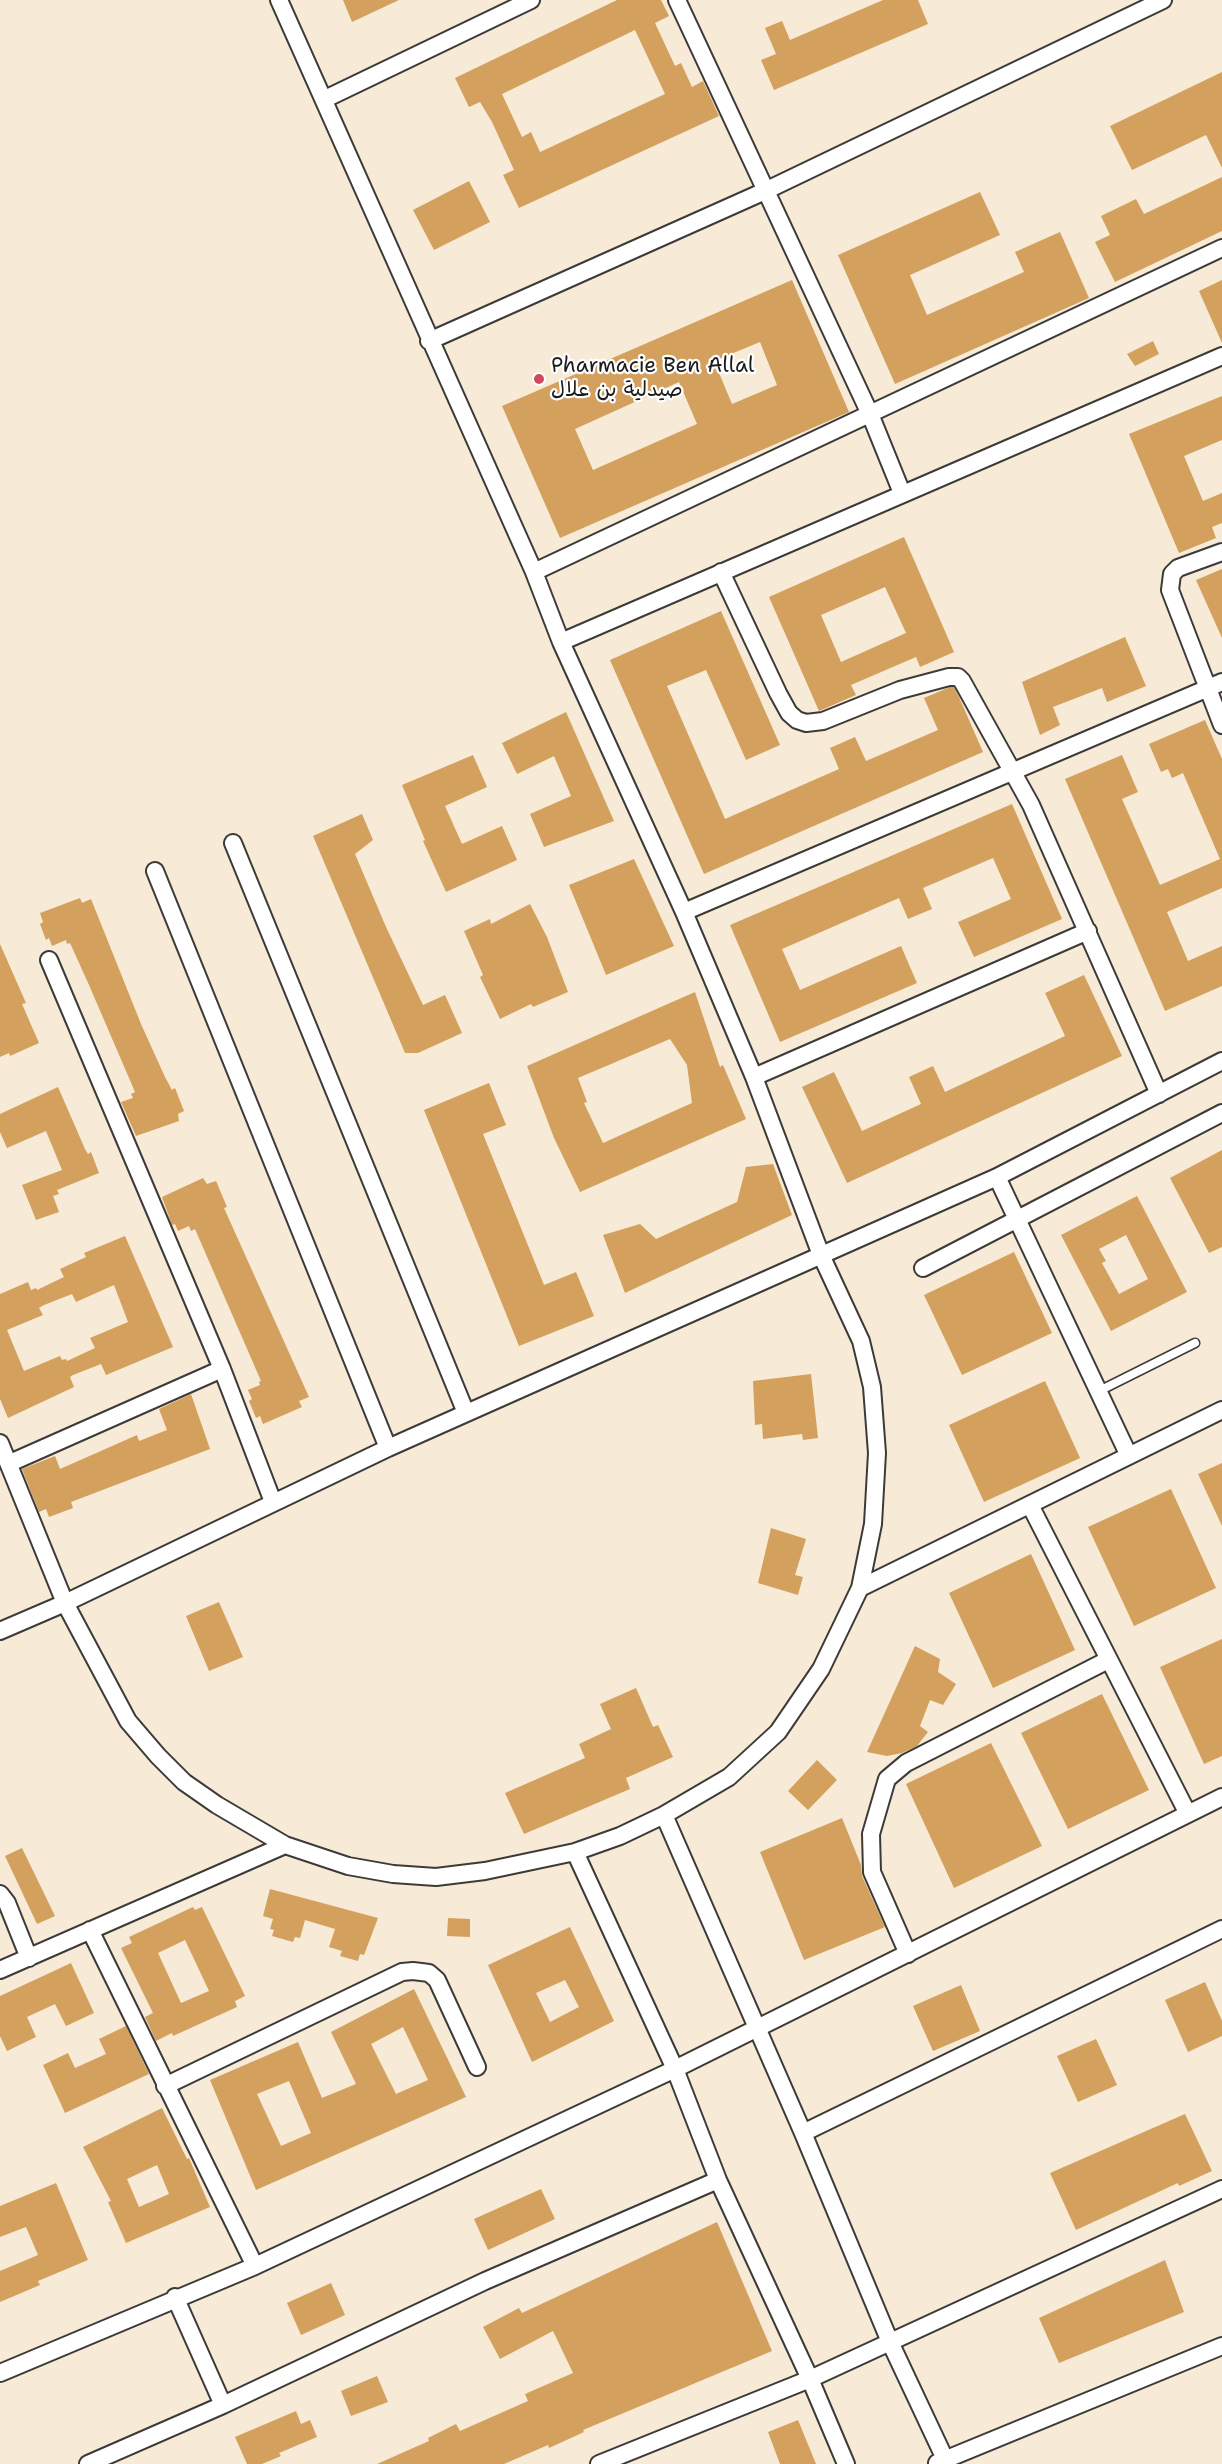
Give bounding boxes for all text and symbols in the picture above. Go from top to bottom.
place label: Pharmacie Ben Allal صيدلية بن علال [551,354,754,404]
marker: Pharmacie Ben Allal صيدلية بن علال [532,372,546,386]

